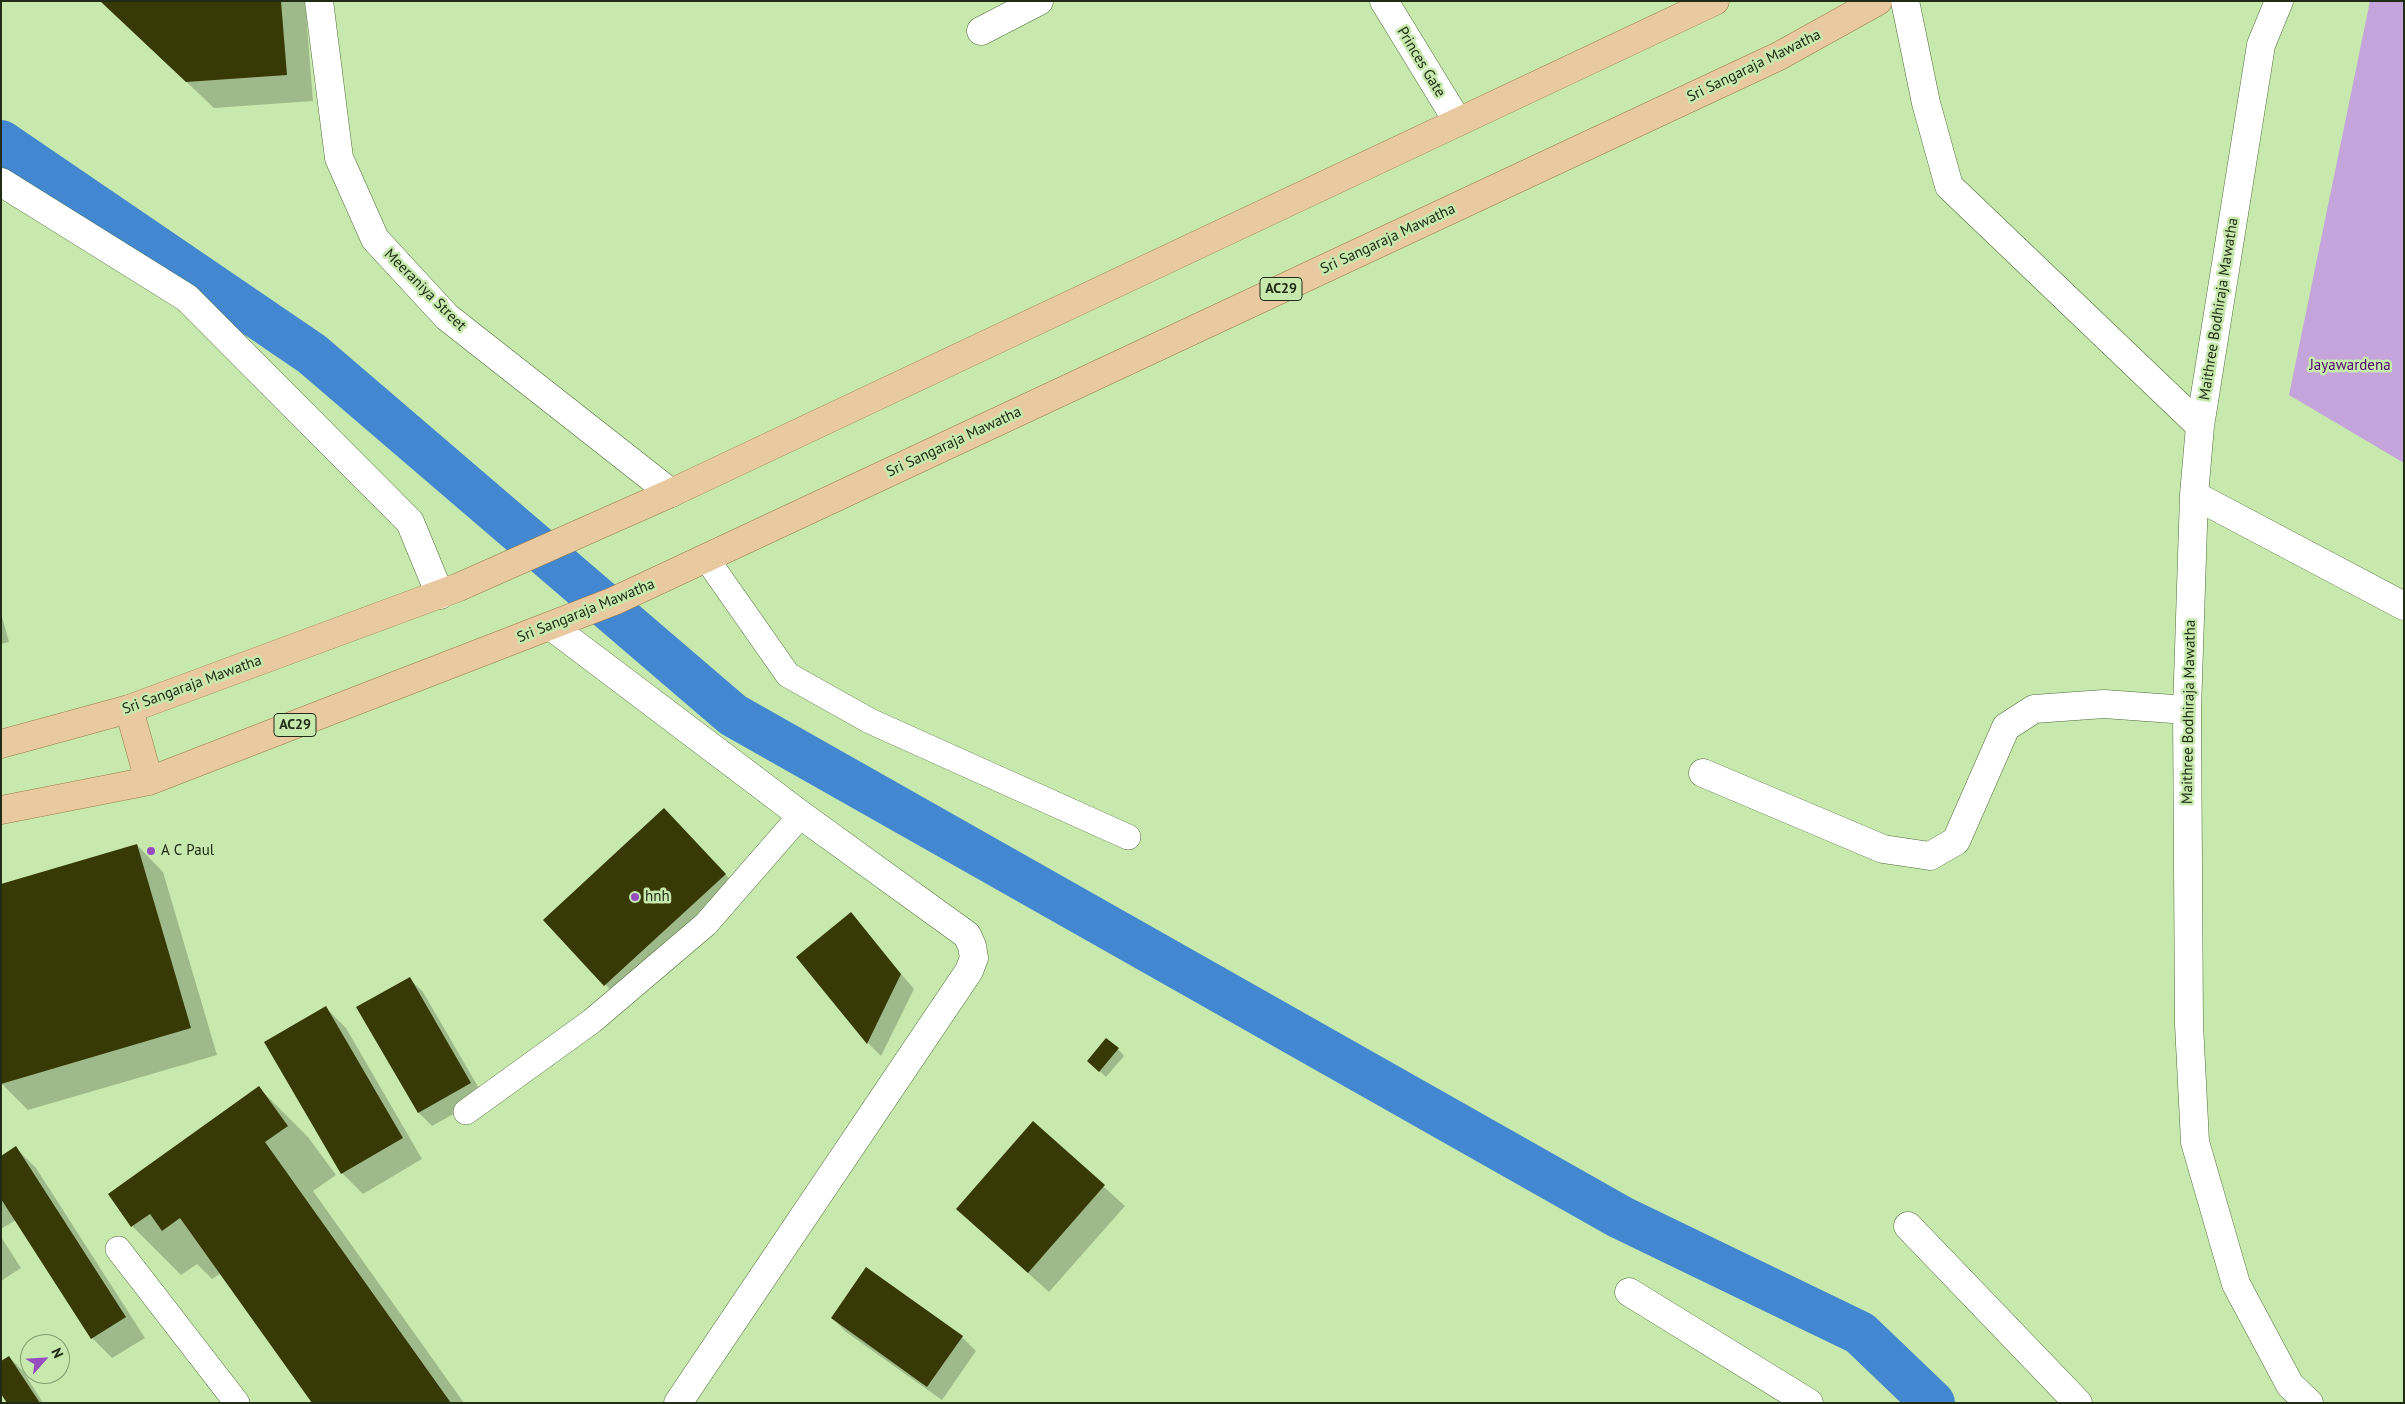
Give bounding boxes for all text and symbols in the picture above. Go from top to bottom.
street label: Princes Gate [1393,24,1449,100]
street label: Sri Sangaraja Mawatha [1684,26,1824,106]
street label: Sri Sangaraja Mawatha [1318,200,1458,278]
street label: Maithree Bodhiraja Mawatha [2196,217,2242,401]
street label: Meeraniya Street [380,245,470,335]
road number: AC29 [1260,278,1302,300]
park label: Jayawardena [2309,357,2391,375]
street label: Sri Sangaraja Mawatha [884,403,1024,481]
street label: Sri Sangaraja Mawatha [515,575,657,647]
street label: Maithree Bodhiraja Mawatha [2178,620,2200,804]
street label: Sri Sangaraja Mawatha [120,651,264,719]
road number: AC29 [274,714,316,736]
place label: A C Paul [161,842,214,860]
marker: A C Paul [145,845,157,857]
place label: hnh [645,888,670,906]
marker: hnh [629,891,641,903]
north arrow [20,1334,70,1384]
text: N [47,1345,68,1361]

